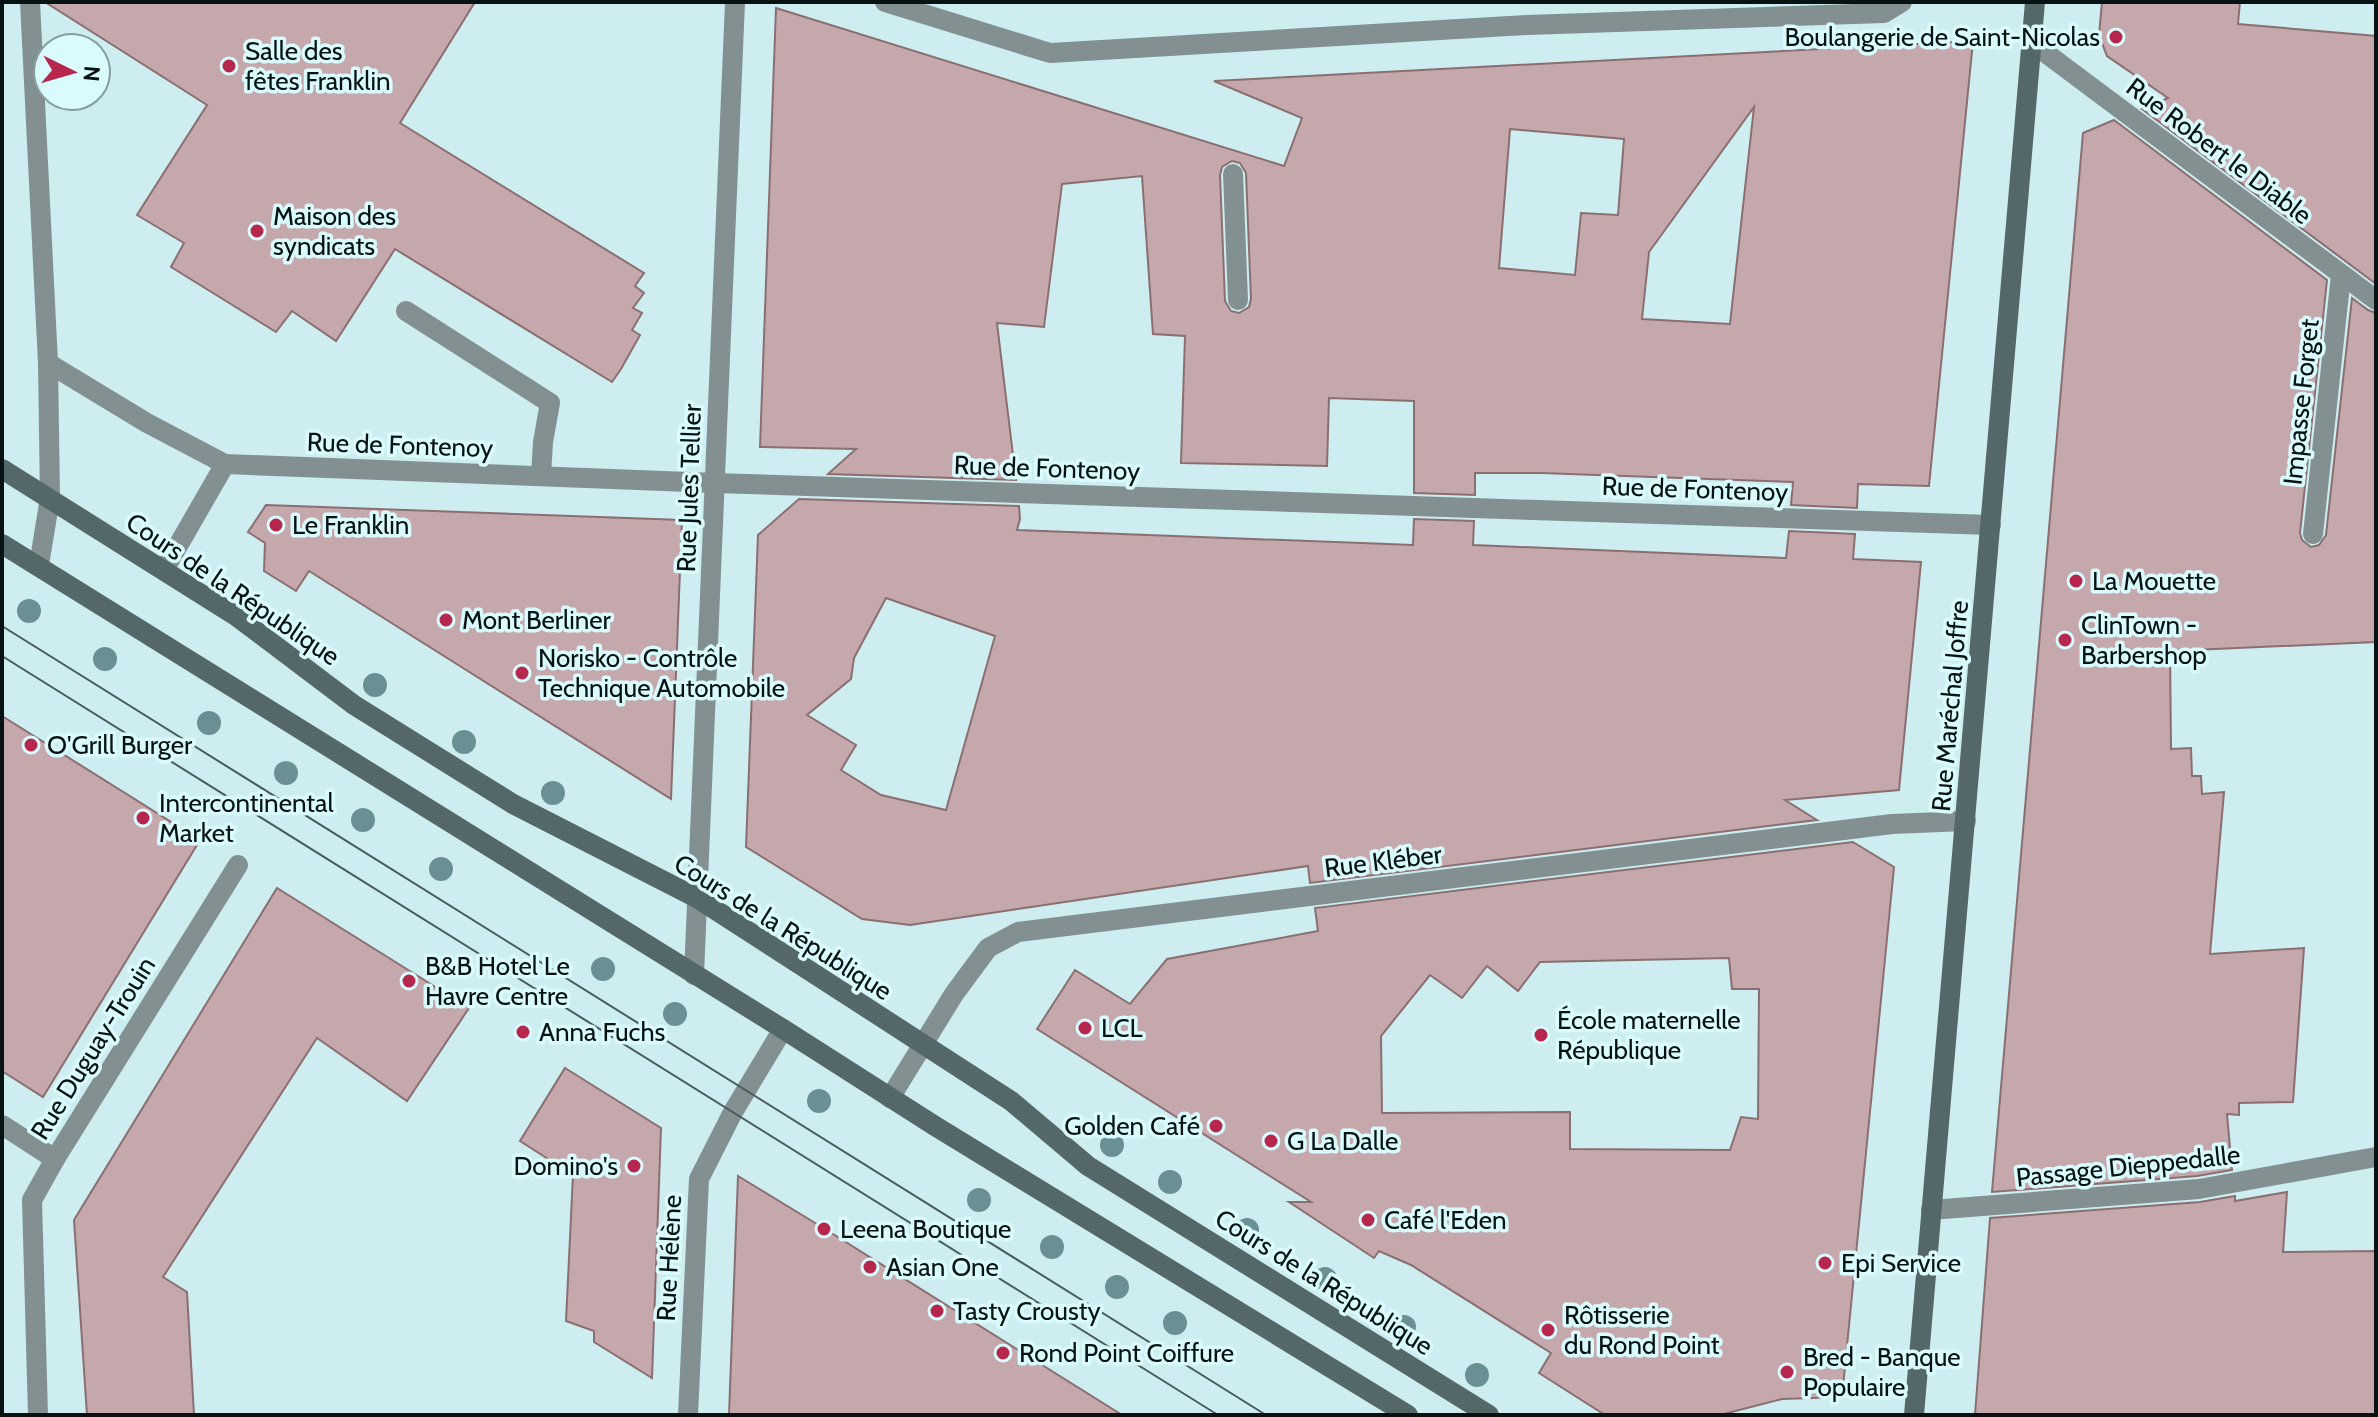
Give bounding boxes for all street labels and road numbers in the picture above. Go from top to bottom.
street label: Rue Robert le Diable [2120,71,2318,231]
street label: Impasse Forget [2276,317,2326,487]
street label: Rue Jules Tellier [670,402,708,573]
street label: Rue de Fontenoy [306,426,494,464]
street label: Rue de Fontenoy [953,449,1141,487]
street label: Rue de Fontenoy [1601,470,1789,508]
street label: Cours de la République [120,506,346,672]
street label: Rue Maréchal Joffre [1925,599,1975,813]
street label: Rue Kléber [1322,838,1444,884]
street label: Cours de la République [668,847,898,1007]
street label: Rue Duguay-Trouin [24,951,162,1145]
street label: Passage Dieppedalle [2014,1138,2242,1194]
street label: Rue Hélène [650,1194,688,1322]
street label: Cours de la République [1209,1202,1439,1362]

